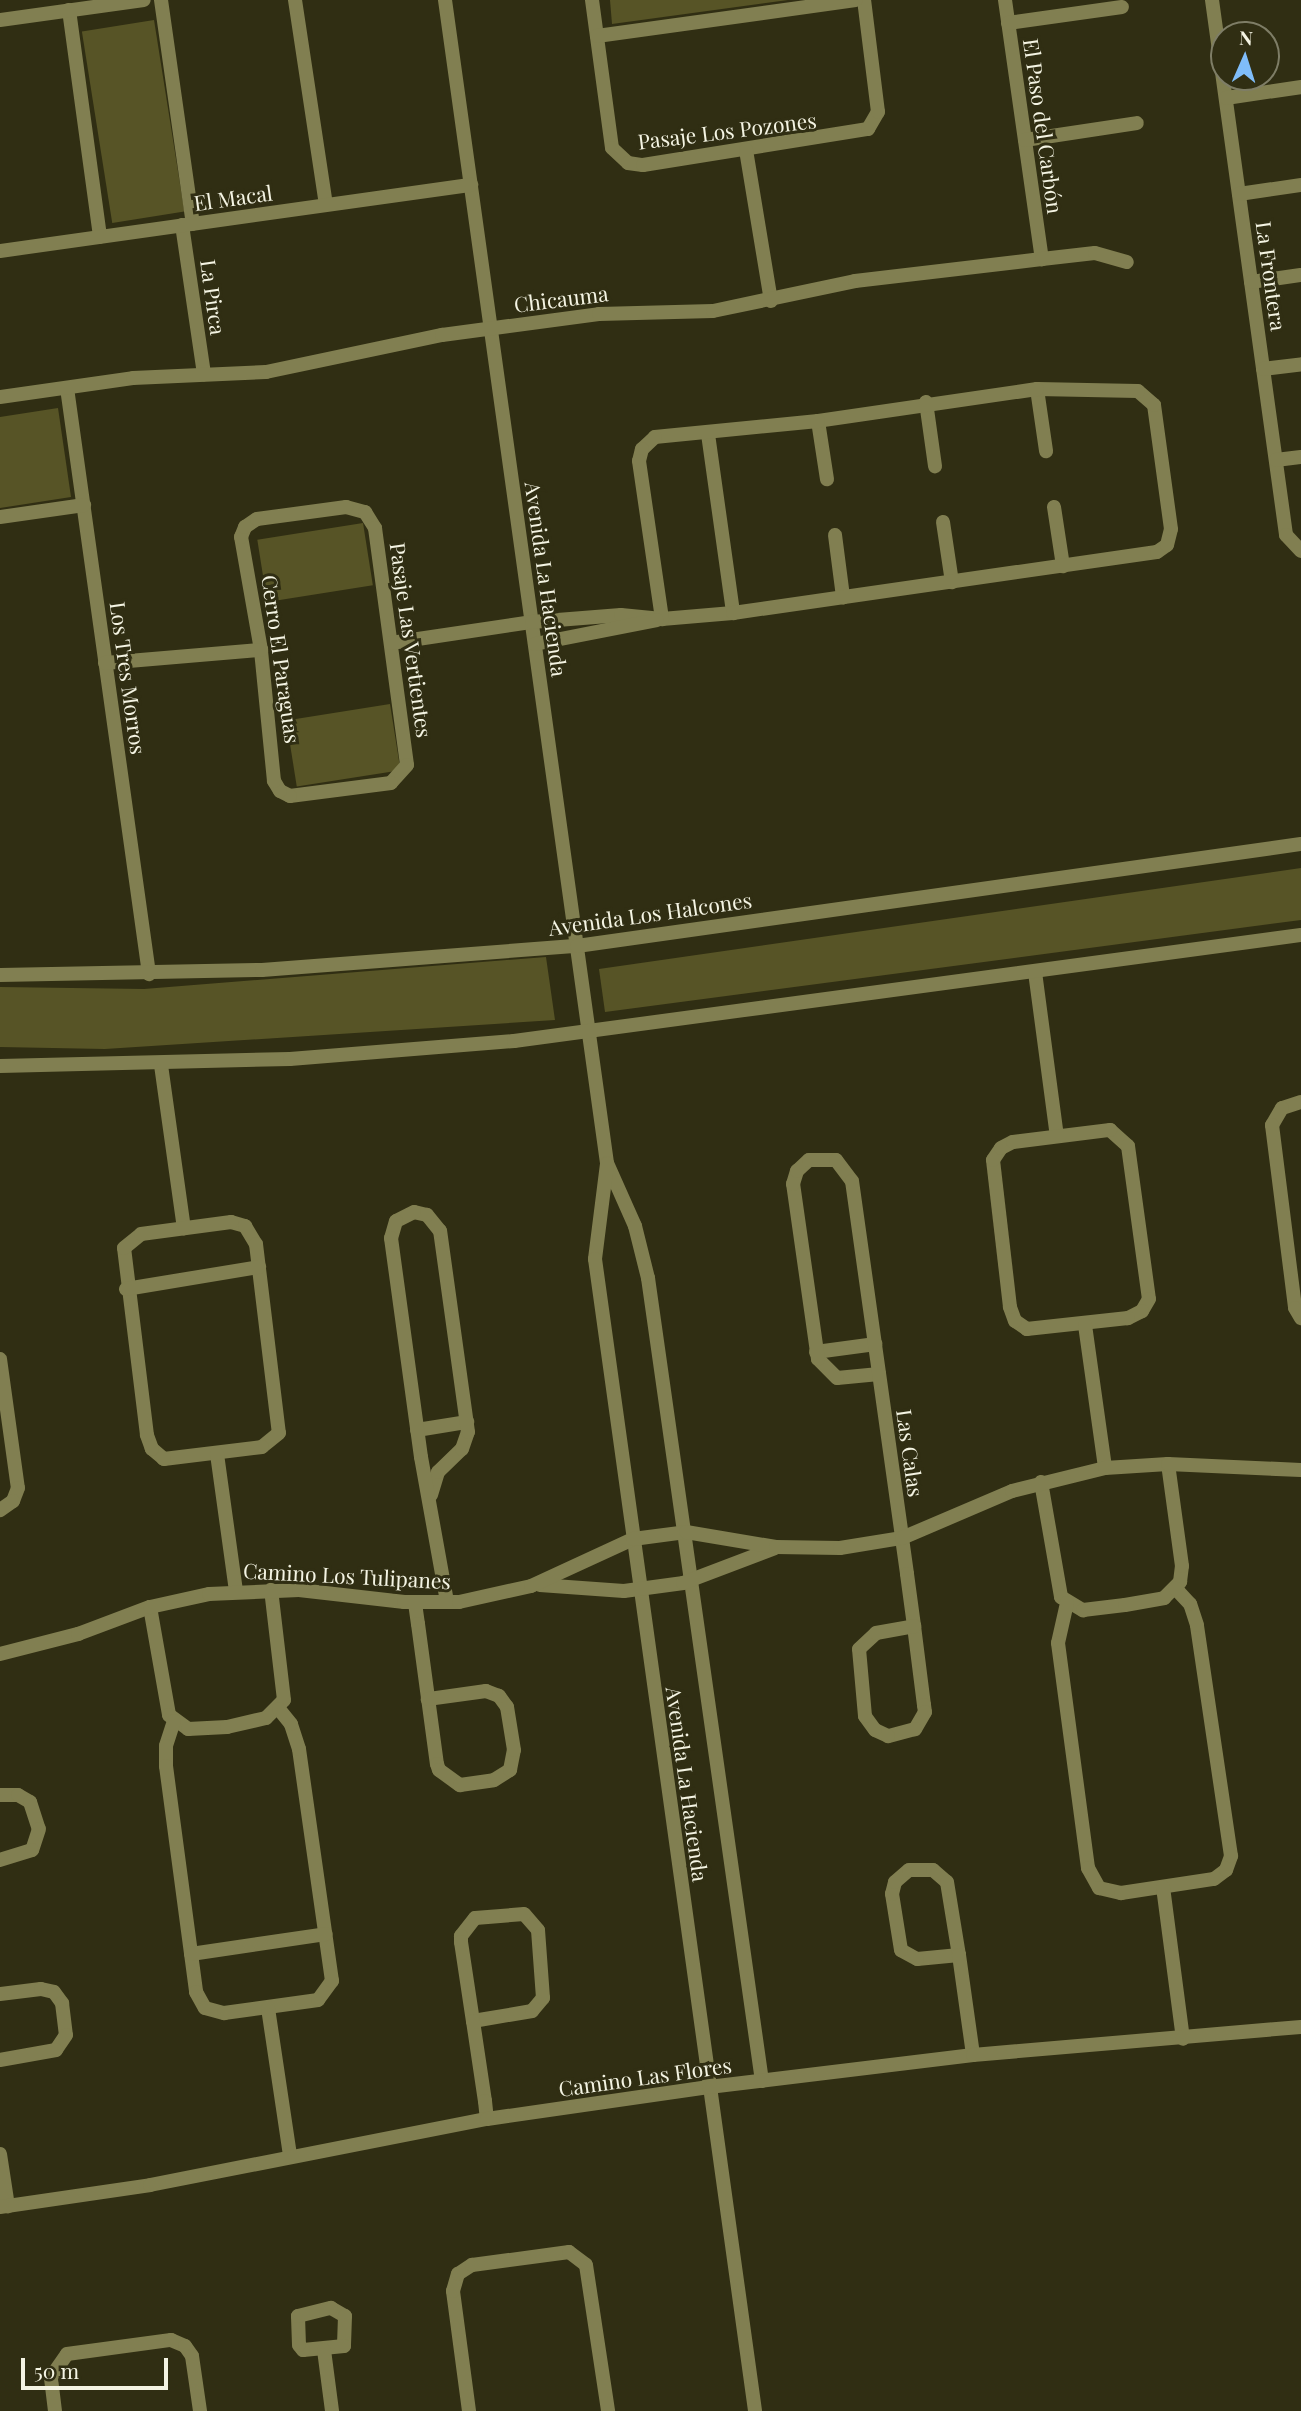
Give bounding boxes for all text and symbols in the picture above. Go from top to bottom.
north arrow [1210,21,1280,91]
text: N [1238,24,1254,50]
street label: El Paso del Carbón [1019,37,1069,215]
street label: Pasaje Los Pozones [636,107,818,153]
street label: El Macal [192,179,274,215]
street label: La Frontera [1252,219,1292,333]
street label: La Pirca [196,258,232,336]
street label: Chicauma [512,280,610,316]
street label: Avenida La Hacienda [521,480,573,678]
street label: Pasaje Las Vertientes [386,540,438,740]
street label: Cerro El Paraguas [258,573,306,745]
street label: Los Tres Morros [106,600,152,756]
street label: Avenida Los Halcones [547,886,753,940]
street label: Las Calas [892,1408,930,1498]
street label: Camino Los Tulipanes [242,1557,452,1593]
street label: Avenida La Hacienda [662,1685,714,1883]
street label: Camino Las Flores [557,2051,733,2101]
scale bar [24,2344,172,2388]
text: 50 m [34,2356,79,2384]

